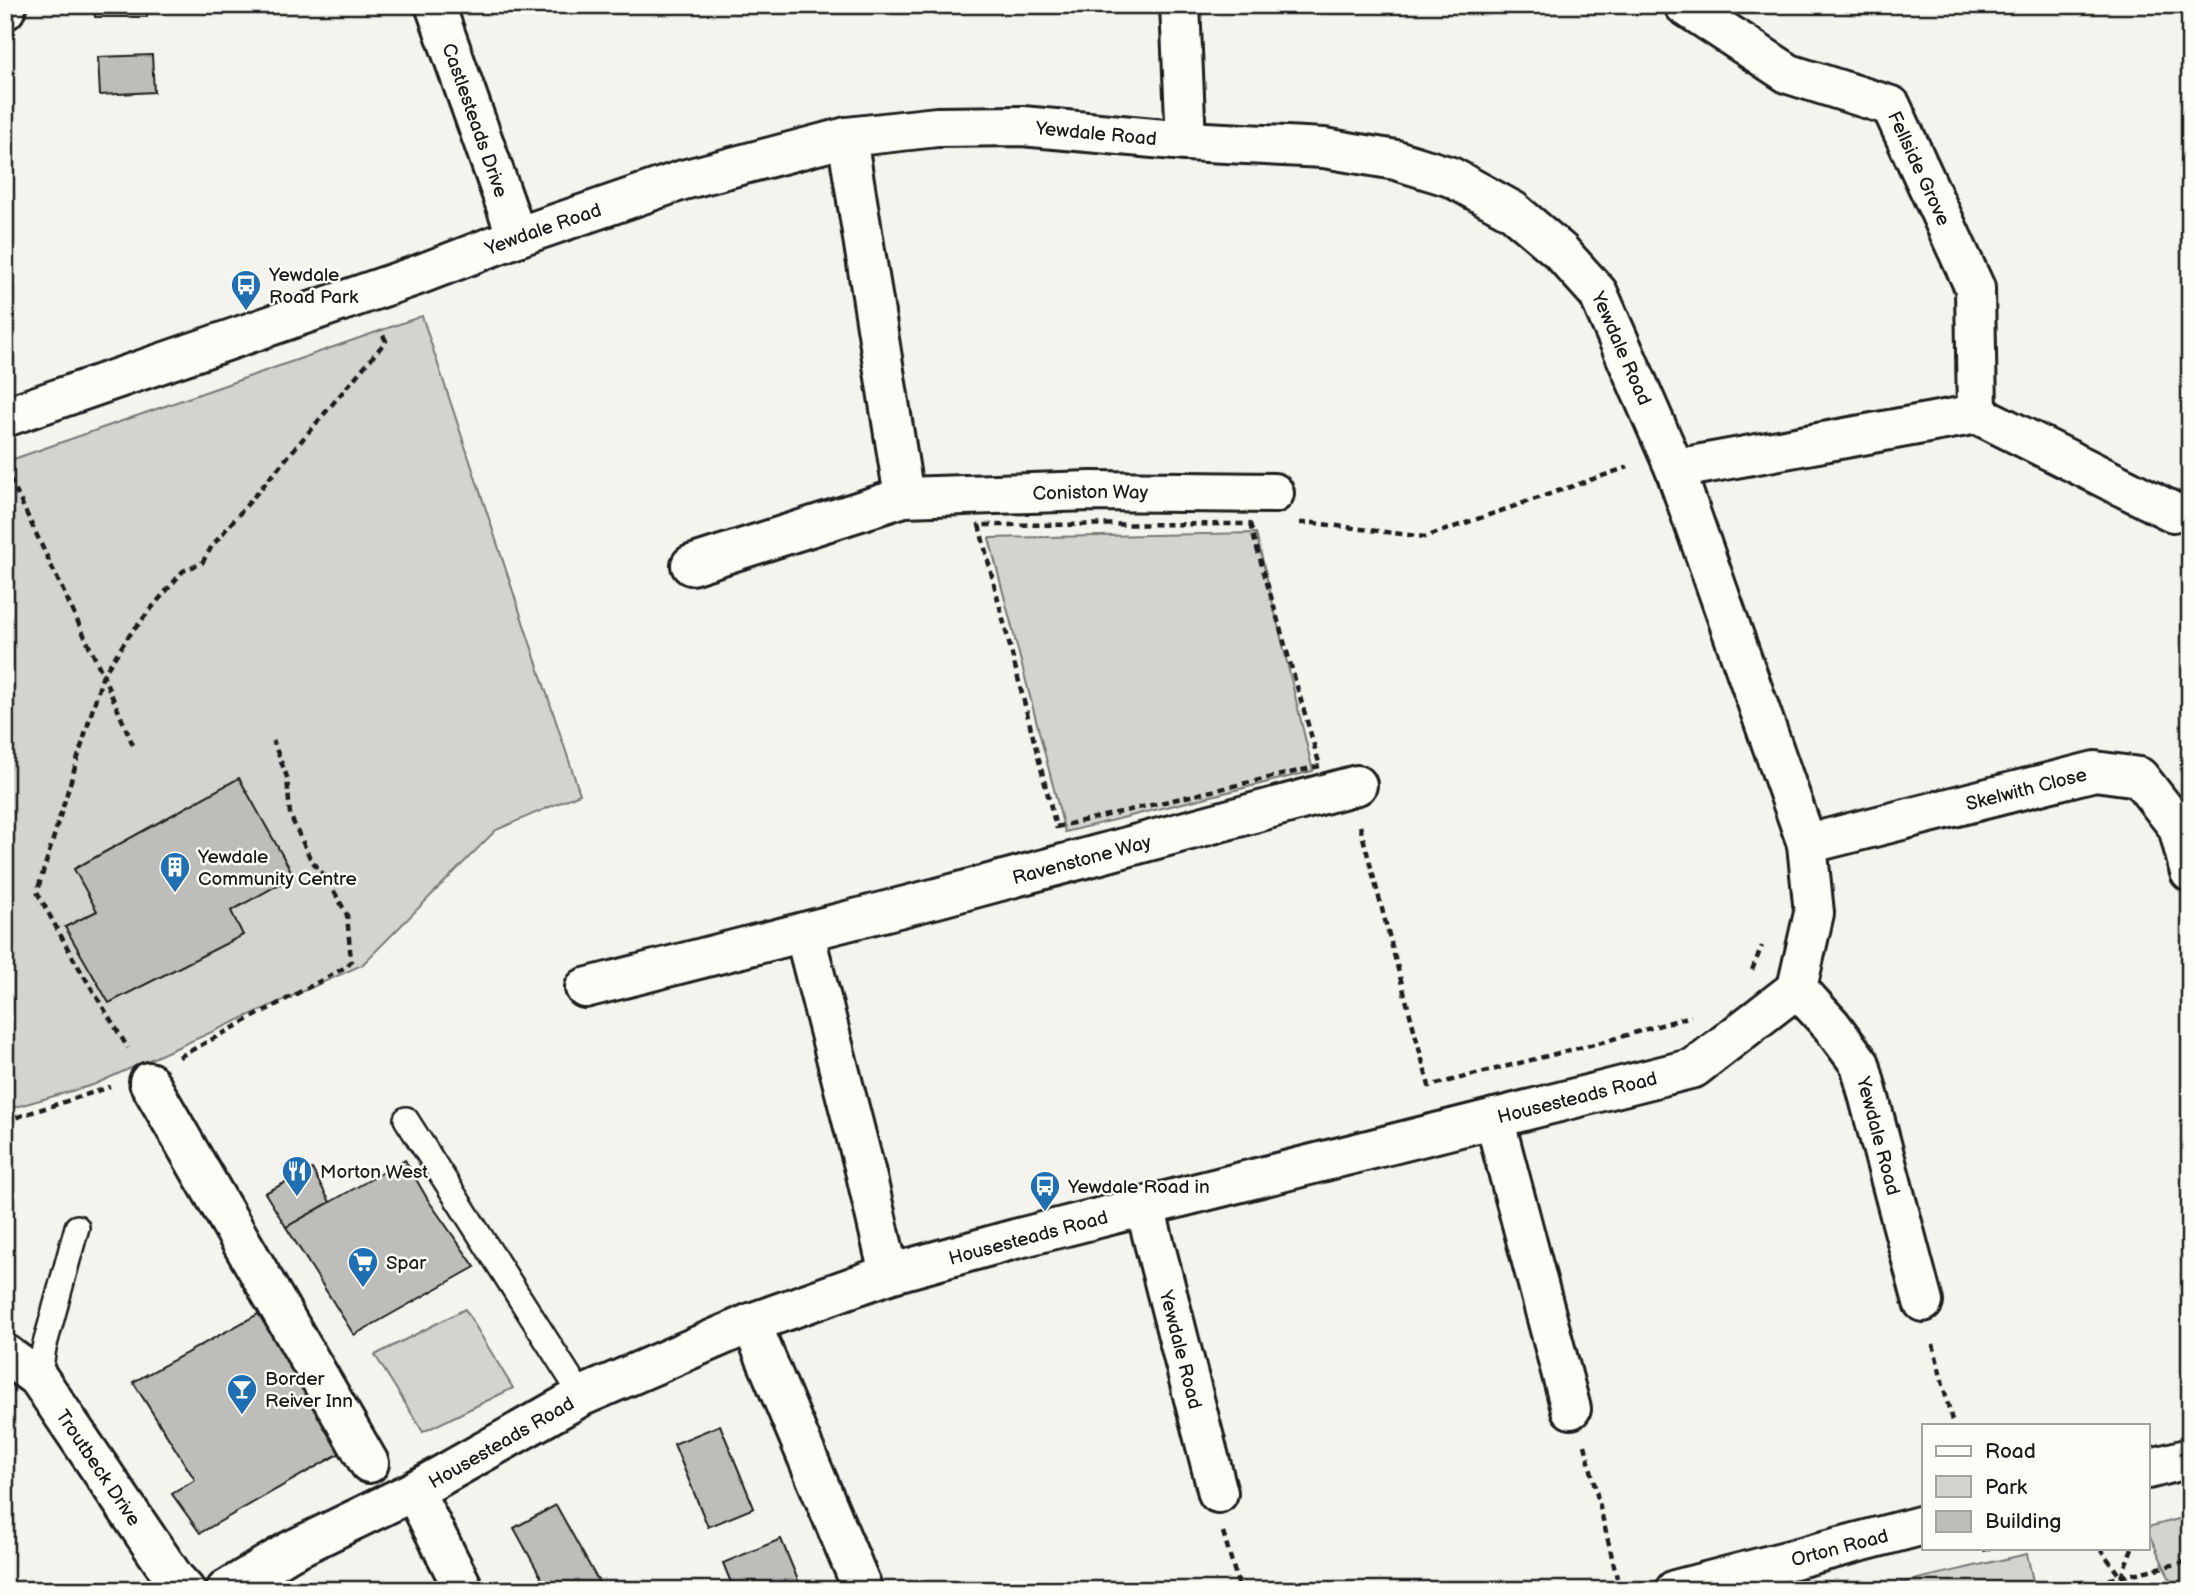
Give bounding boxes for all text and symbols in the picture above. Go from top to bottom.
street label: Castlesteads Drive [436,40,512,201]
street label: Fellside Grove [1882,108,1955,230]
street label: Yewdale Road [1034,117,1158,151]
street label: Yewdale Road [481,199,604,262]
place label: Yewdale Road Park [268,264,359,309]
bus stop icon: Yewdale Road Park [229,268,263,312]
street label: Yewdale Road [1585,287,1656,409]
street label: Coniston Way [1032,481,1149,506]
street label: Skelwith Close [1964,764,2089,816]
street label: Ravenstone Way [1010,831,1154,890]
place label: Yewdale Community Centre [197,846,357,891]
building icon: Yewdale Community Centre [158,850,192,894]
street label: Housesteads Road [1495,1067,1660,1129]
street label: Yewdale Road [1851,1073,1904,1198]
restaurant icon: Morton West [280,1154,314,1198]
place label: Morton West [320,1161,428,1184]
bus stop icon: Yewdale Road in [1028,1169,1062,1213]
place label: Yewdale Road in [1067,1176,1210,1199]
street label: Housesteads Road [946,1206,1110,1271]
supermarket icon: Spar [346,1245,380,1289]
place label: Spar [386,1252,427,1275]
street label: Yewdale Road [1153,1287,1206,1412]
place label: Border Reiver Inn [265,1368,353,1413]
bar icon: Border Reiver Inn [225,1372,259,1416]
street label: Housesteads Road [425,1392,578,1494]
street label: Troutbeck Drive [50,1406,145,1531]
legend [1922,1424,2150,1550]
text: Road [1985,1439,2036,1464]
text: Park [1985,1475,2028,1500]
text: Building [1985,1509,2061,1534]
street label: Orton Road [1789,1525,1891,1572]

